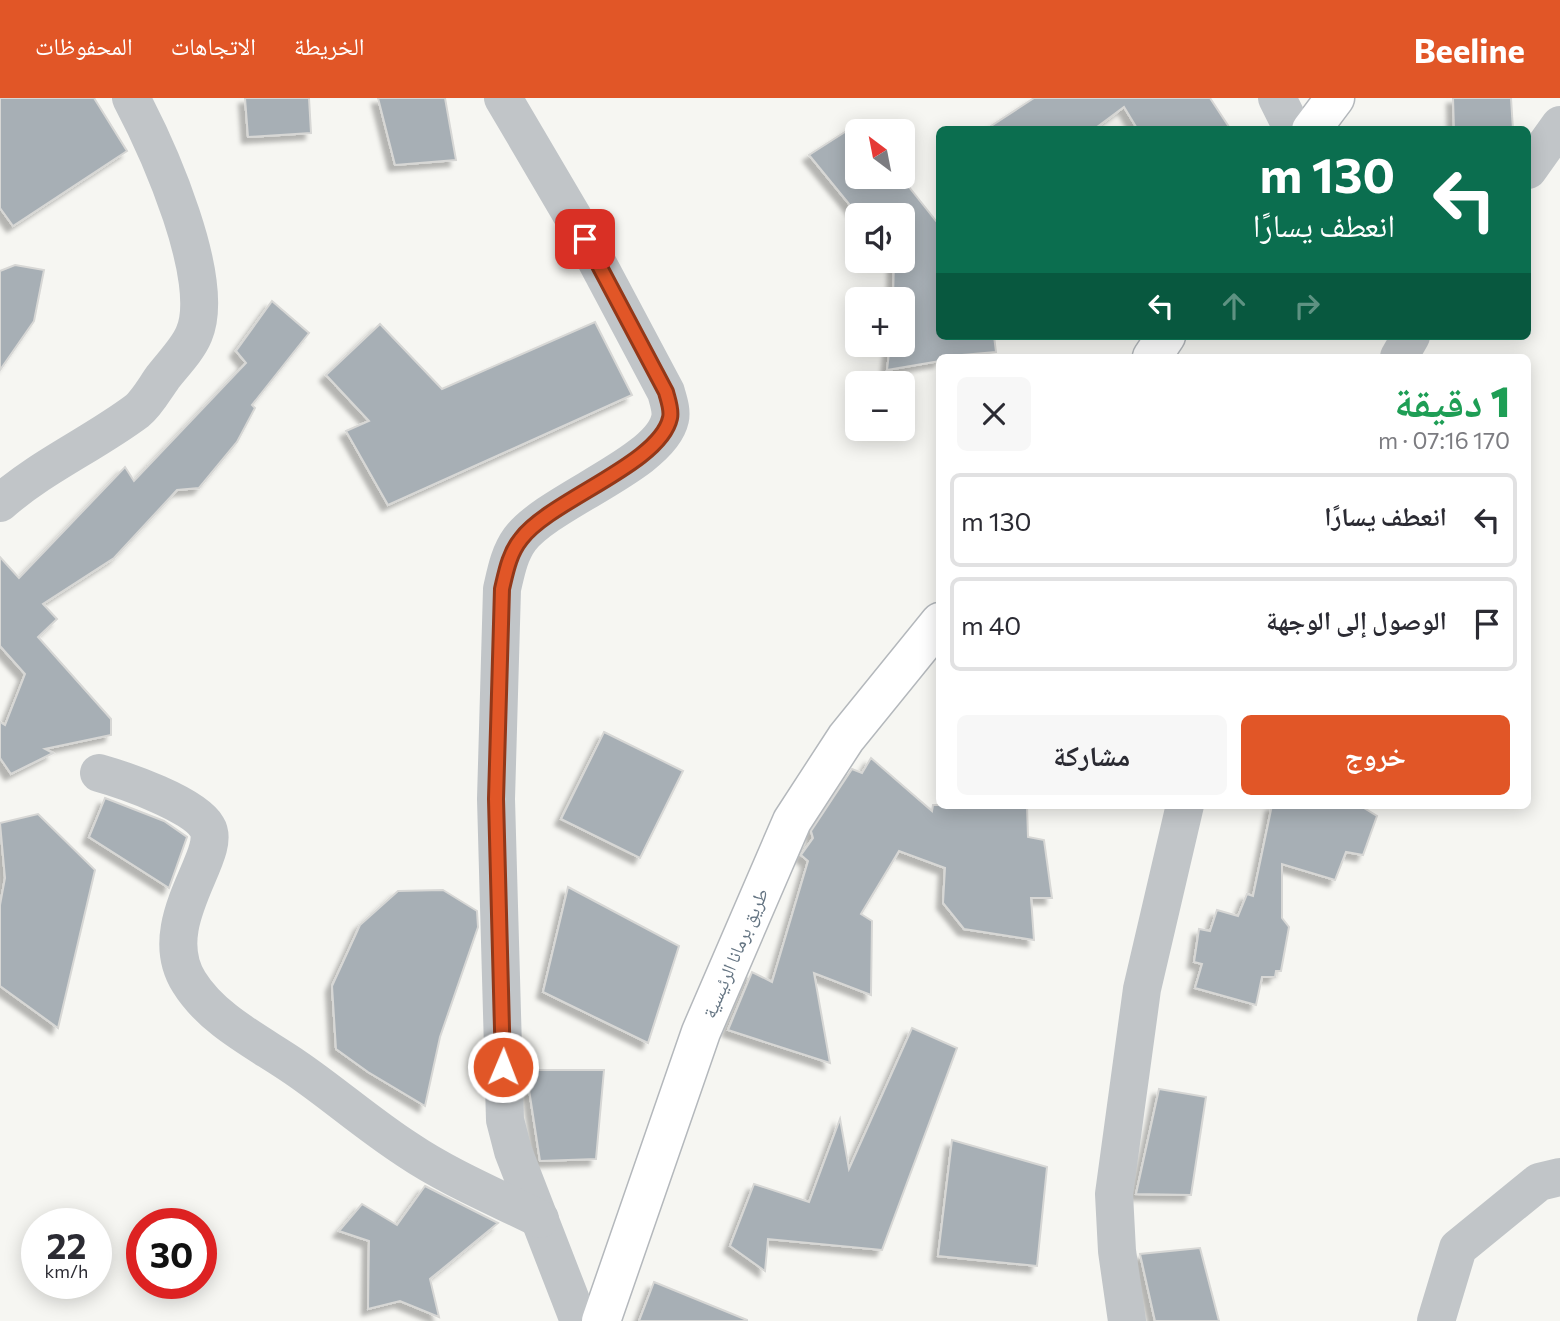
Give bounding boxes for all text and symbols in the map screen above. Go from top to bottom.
text: Beeline [1414,29,1525,70]
text: المحفوظات [35,31,133,60]
text: الاتجاهات [171,31,256,60]
text: الخريطة [294,31,365,60]
north arrow [845,119,915,189]
map controls [845,119,915,441]
text: 130 m [1260,143,1395,203]
icon: left [1419,154,1510,245]
button: sound [845,203,915,273]
text: انعطف يسارًا [1253,204,1395,244]
pin [555,209,615,269]
icon: arrive [566,220,604,258]
button: + [845,287,915,357]
icon: left [1142,287,1180,325]
icon: ahead [1215,287,1253,325]
icon: right [1288,287,1326,325]
button: − [845,371,915,441]
text: 1 دقيقة [1394,374,1510,426]
button: close [957,377,1031,451]
text: 170 m · 07:16 [1378,426,1510,454]
text: انعطف يسارًا [1324,500,1447,531]
icon: left [1468,501,1506,539]
text: 130 m [961,505,1032,536]
text: الوصول إلى الوجهة [1266,604,1447,635]
icon: arrive [1468,605,1506,643]
text: 40 m [961,609,1021,640]
button: مشاركة [957,715,1227,795]
button: خروج [1241,715,1510,795]
street label: طريق برمانا الرئيسية [697,884,773,1022]
position arrow [466,1030,540,1104]
speed limit sign: 30 [126,1208,217,1299]
text: 22 [47,1223,86,1266]
text: km/h [45,1260,88,1282]

